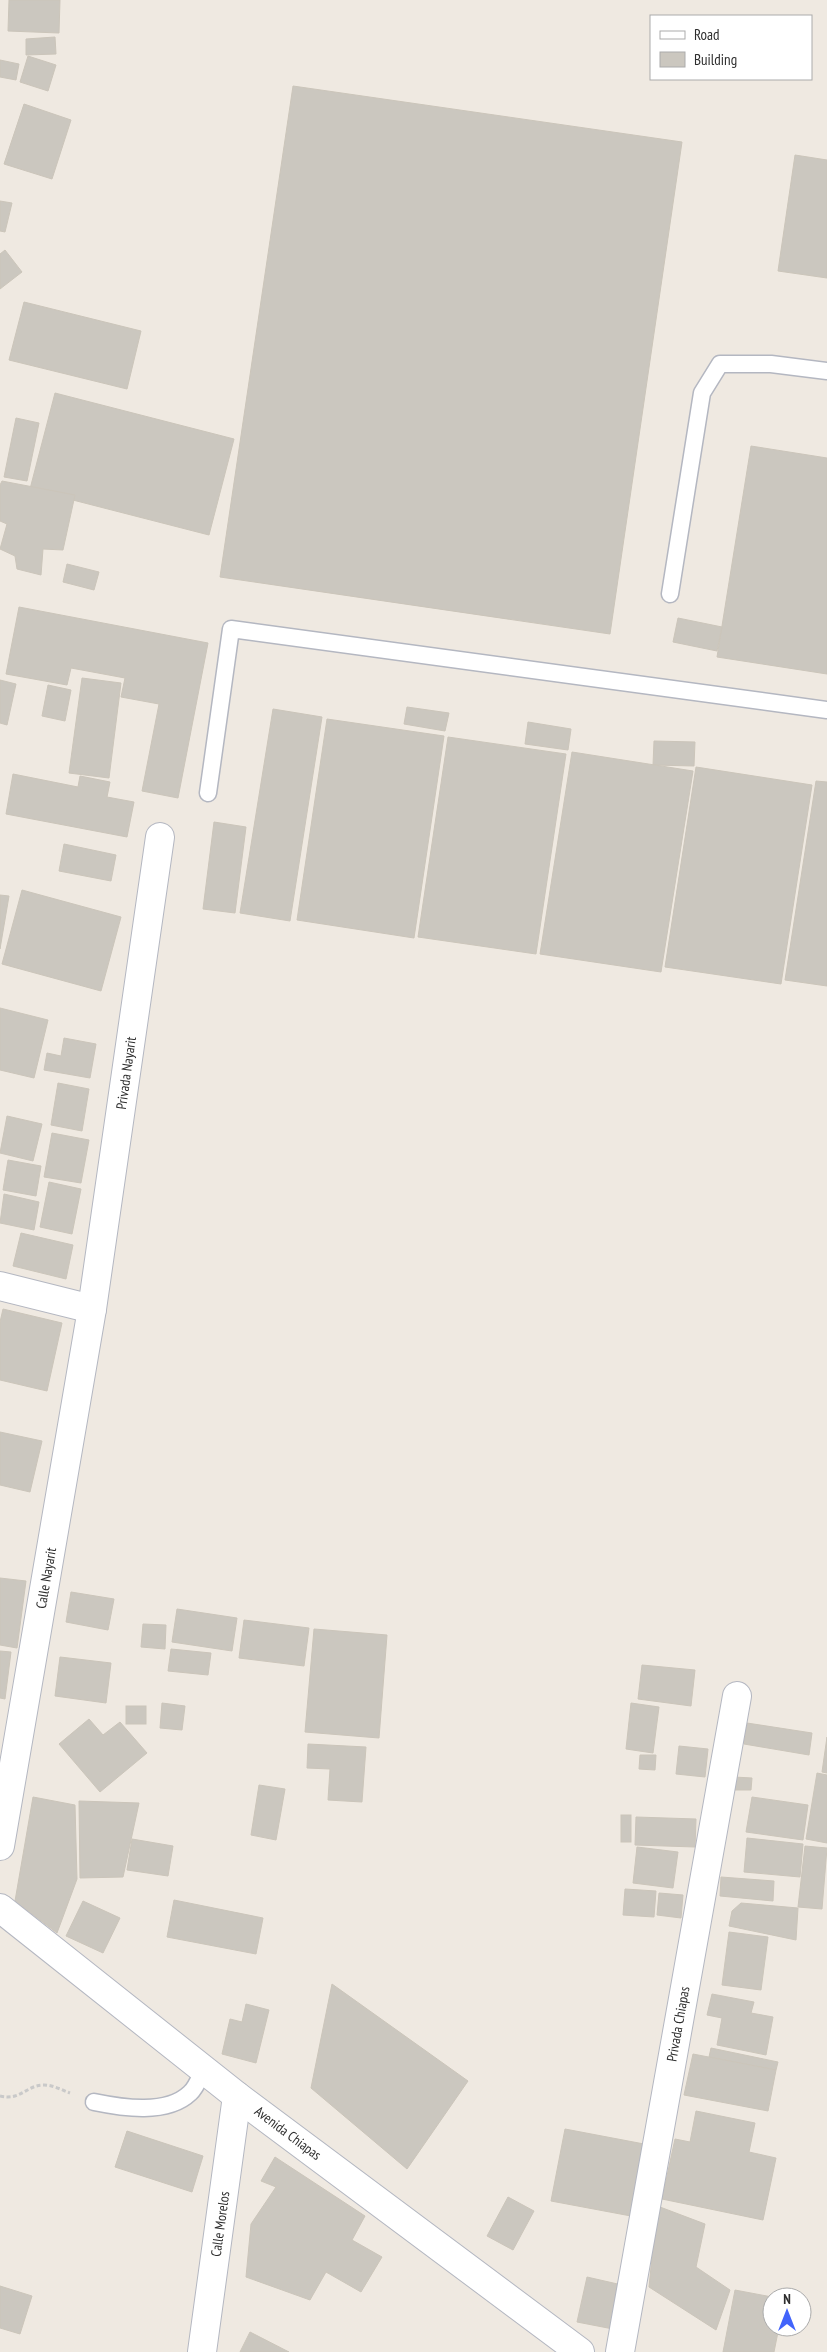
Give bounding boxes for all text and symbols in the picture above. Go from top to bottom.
legend [650,15,812,80]
text: Road [694,25,720,44]
text: Building [694,50,737,69]
street label: Privada Nayarit [112,1035,140,1110]
street label: Calle Nayarit [32,1546,60,1610]
street label: Privada Chiapas [663,1985,694,2063]
street label: Avenida Chiapas [251,2102,325,2164]
street label: Calle Morelos [207,2190,234,2258]
north arrow [762,2287,812,2337]
text: N [783,2290,791,2308]

